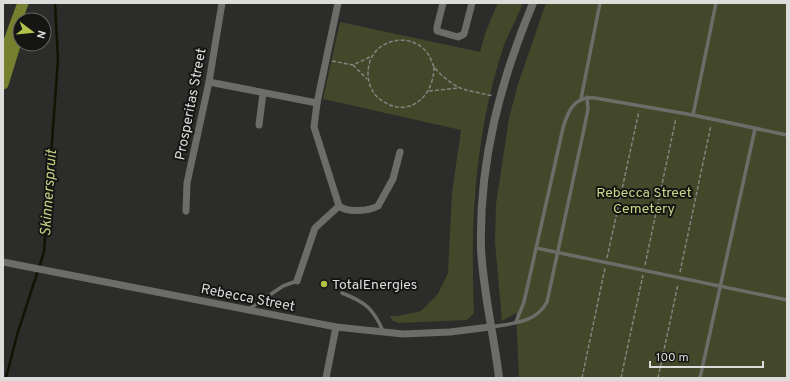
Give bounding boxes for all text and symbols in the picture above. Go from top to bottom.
north arrow [12,12,52,52]
text: N [33,29,48,40]
street label: Prosperitas Street [172,47,211,162]
water label: Skinnerspruit [37,148,62,237]
park label: Rebecca Street Cemetery [596,185,692,218]
place label: TotalEnergies [332,277,417,294]
marker: TotalEnergies [319,279,329,289]
street label: Rebecca Street [199,281,296,316]
scale bar [650,343,763,369]
text: 100 m [656,350,689,366]

